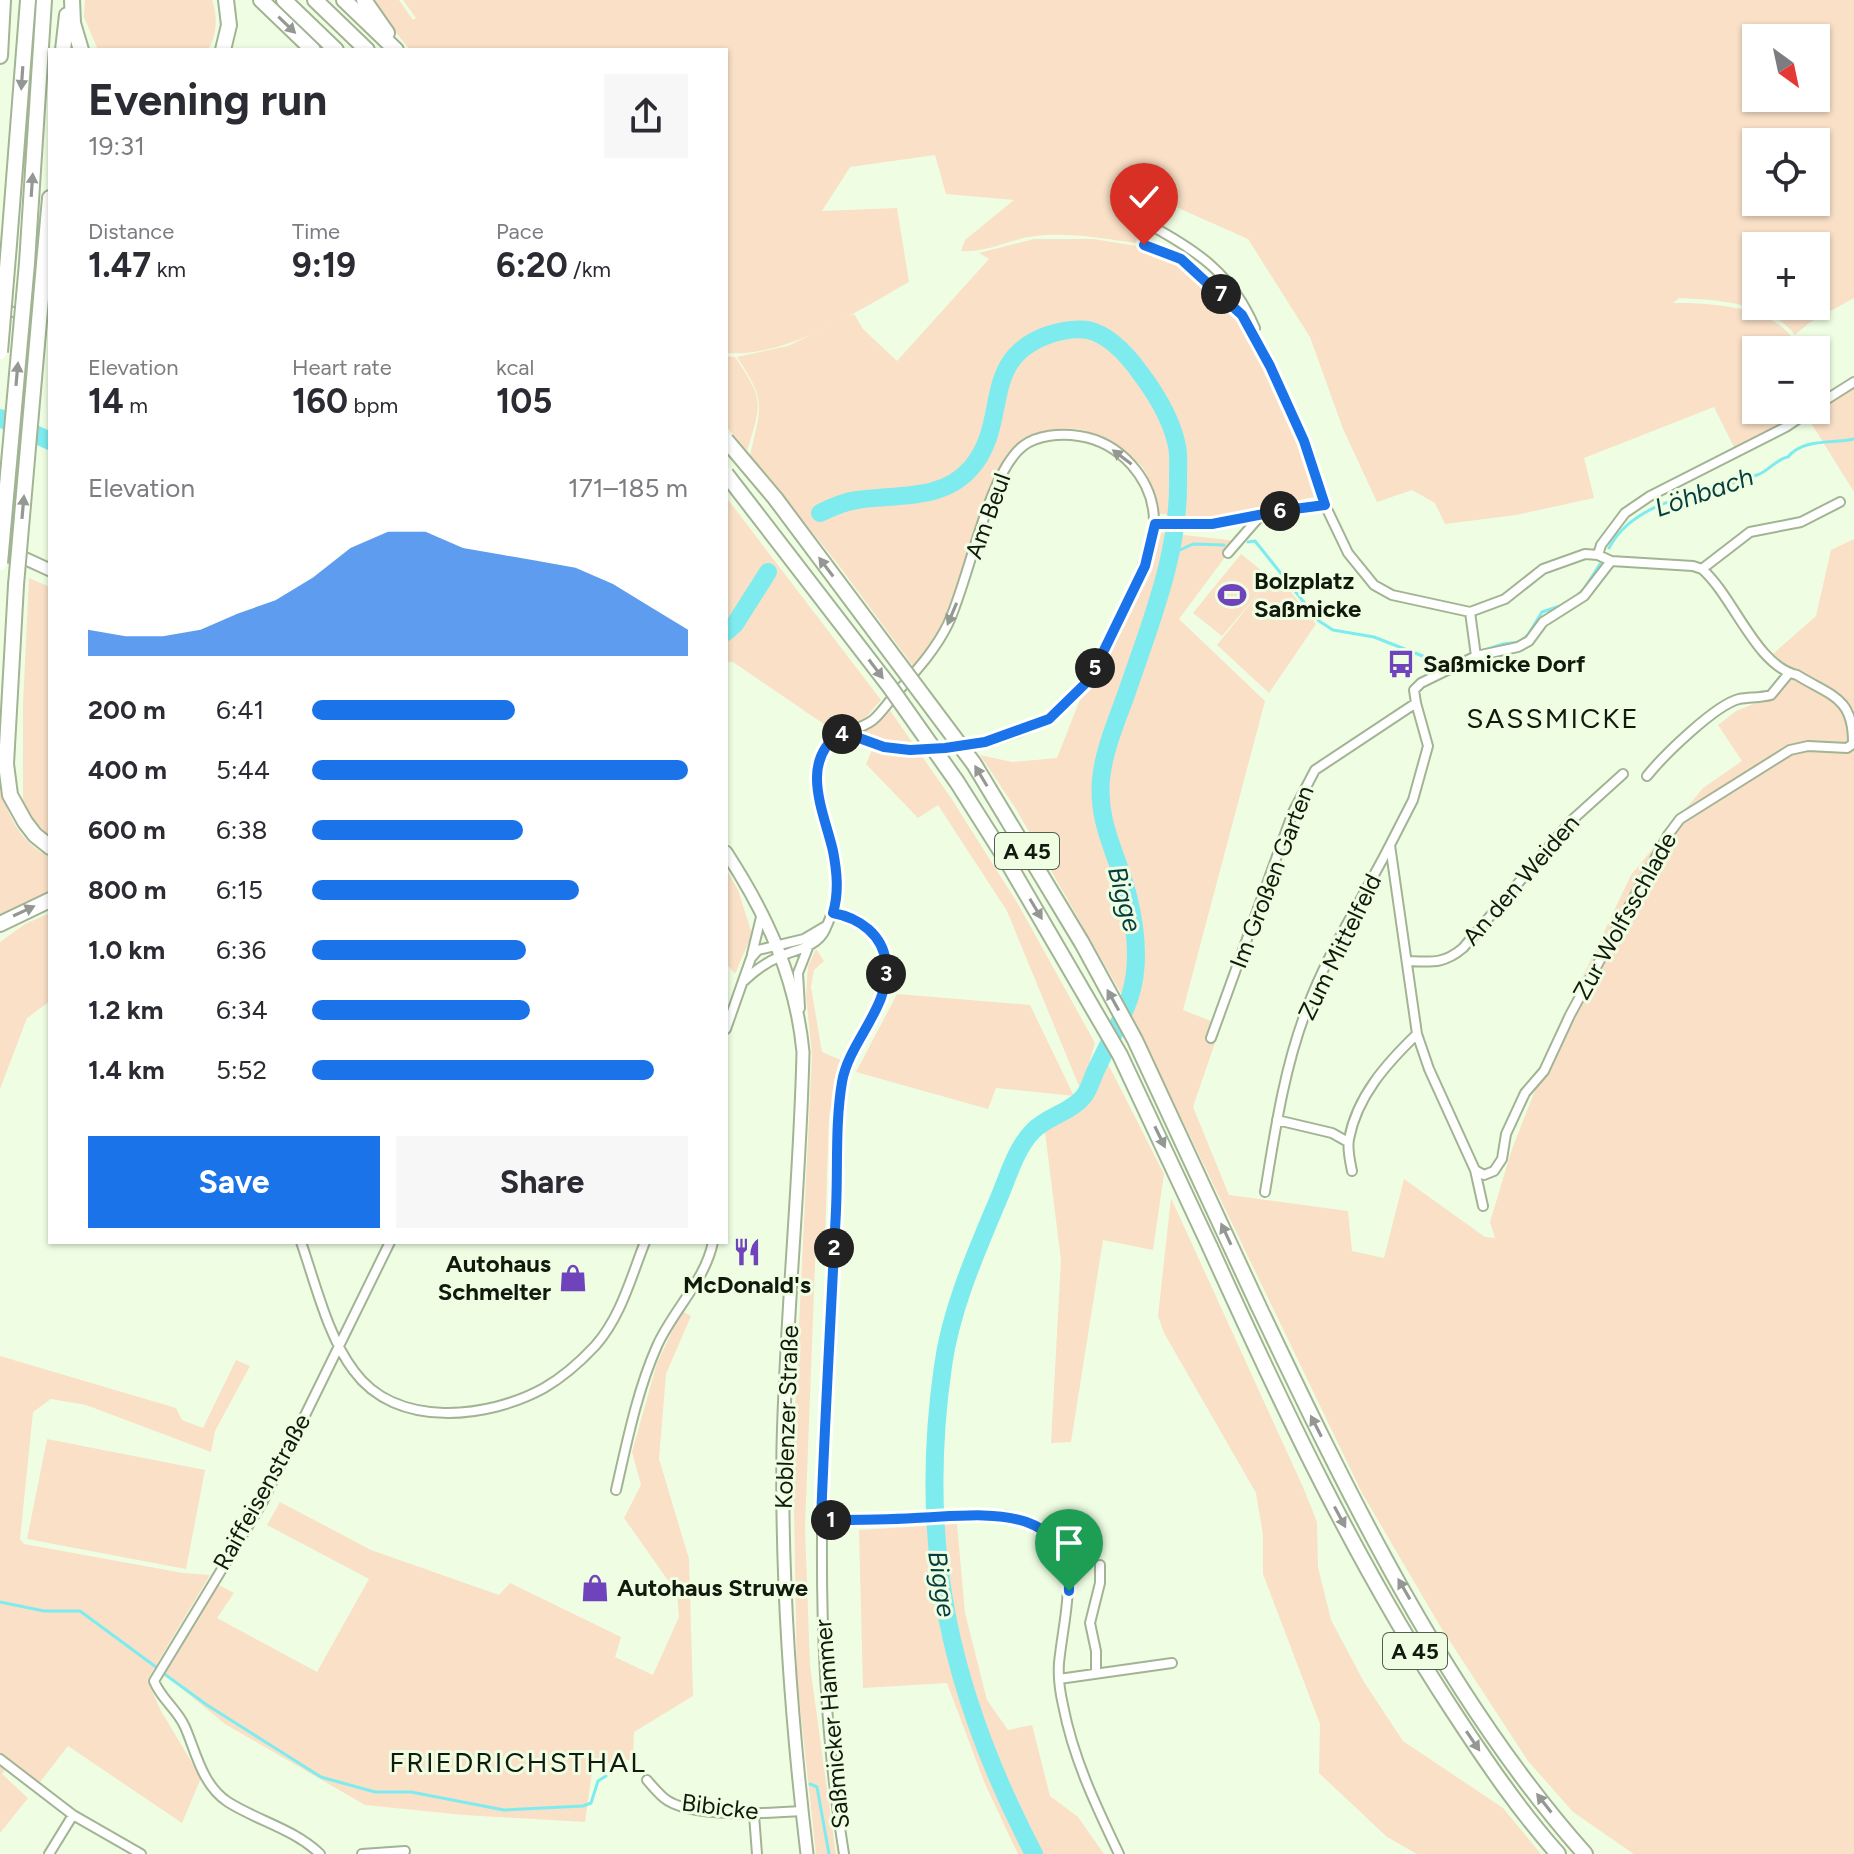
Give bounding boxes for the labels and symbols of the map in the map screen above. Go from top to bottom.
one-way arrow [277,15,296,33]
north arrow [1742,24,1830,112]
one-way arrow [15,66,28,91]
pin [1110,163,1178,245]
one-way arrow [26,172,39,197]
pin: 7 [1201,274,1241,314]
one-way arrow [11,361,24,386]
one-way arrow [1112,450,1132,466]
water label: Löhbach [1650,460,1758,524]
street label: Am Beul [959,469,1016,563]
pin: 6 [1260,491,1300,531]
one-way arrow [17,494,30,519]
one-way arrow [819,556,835,577]
place label: Bolzplatz Saßmicke [1254,566,1361,623]
sports icon: Bolzplatz Saßmicke [1217,580,1247,610]
one-way arrow [946,602,959,625]
pin: 5 [1075,648,1115,688]
bus stop icon: Saßmicke Dorf [1386,649,1416,679]
place label: Saßmicke Dorf [1423,649,1586,678]
one-way arrow [868,658,884,680]
district label: SASSMICKE [1466,701,1640,735]
pin: 4 [822,714,862,754]
one-way arrow [974,765,988,787]
street label: Im Großen Garten [1223,781,1320,972]
street label: An den Weiden [1456,809,1585,951]
street label: Zur Wolfsschlade [1567,827,1682,1004]
road number: A 45 [995,833,1059,869]
water label: Bigge [1101,863,1149,935]
street label: Zum Mittelfeld [1292,869,1387,1024]
one-way arrow [1029,898,1043,920]
one-way arrow [13,904,36,917]
pin: 3 [866,954,906,994]
one-way arrow [1106,988,1120,1011]
one-way arrow [1153,1126,1167,1149]
one-way arrow [1219,1222,1233,1246]
pin: 2 [814,1228,854,1268]
restaurant icon: McDonald's [732,1237,762,1267]
place label: Autohaus Schmelter [438,1249,551,1306]
shop icon: Autohaus Schmelter [558,1263,588,1293]
place label: McDonald's [683,1270,811,1299]
street label: Koblenzer Straße [769,1325,804,1509]
street label: Raiffeisenstraße [207,1409,316,1575]
one-way arrow [1309,1415,1323,1438]
pin: 1 [811,1500,851,1540]
one-way arrow [1334,1506,1347,1529]
pin [1035,1509,1103,1591]
water label: Bigge [921,1549,963,1619]
shop icon: Autohaus Struwe [580,1573,610,1603]
place label: Autohaus Struwe [617,1573,808,1602]
one-way arrow [1397,1578,1411,1601]
street label: Saßmicker Hammer [808,1618,855,1830]
road number: A 45 [1383,1633,1447,1669]
one-way arrow [1465,1730,1480,1751]
district label: FRIEDRICHSTHAL [389,1745,647,1779]
street label: Bibicke [680,1787,760,1826]
one-way arrow [1536,1793,1552,1813]

